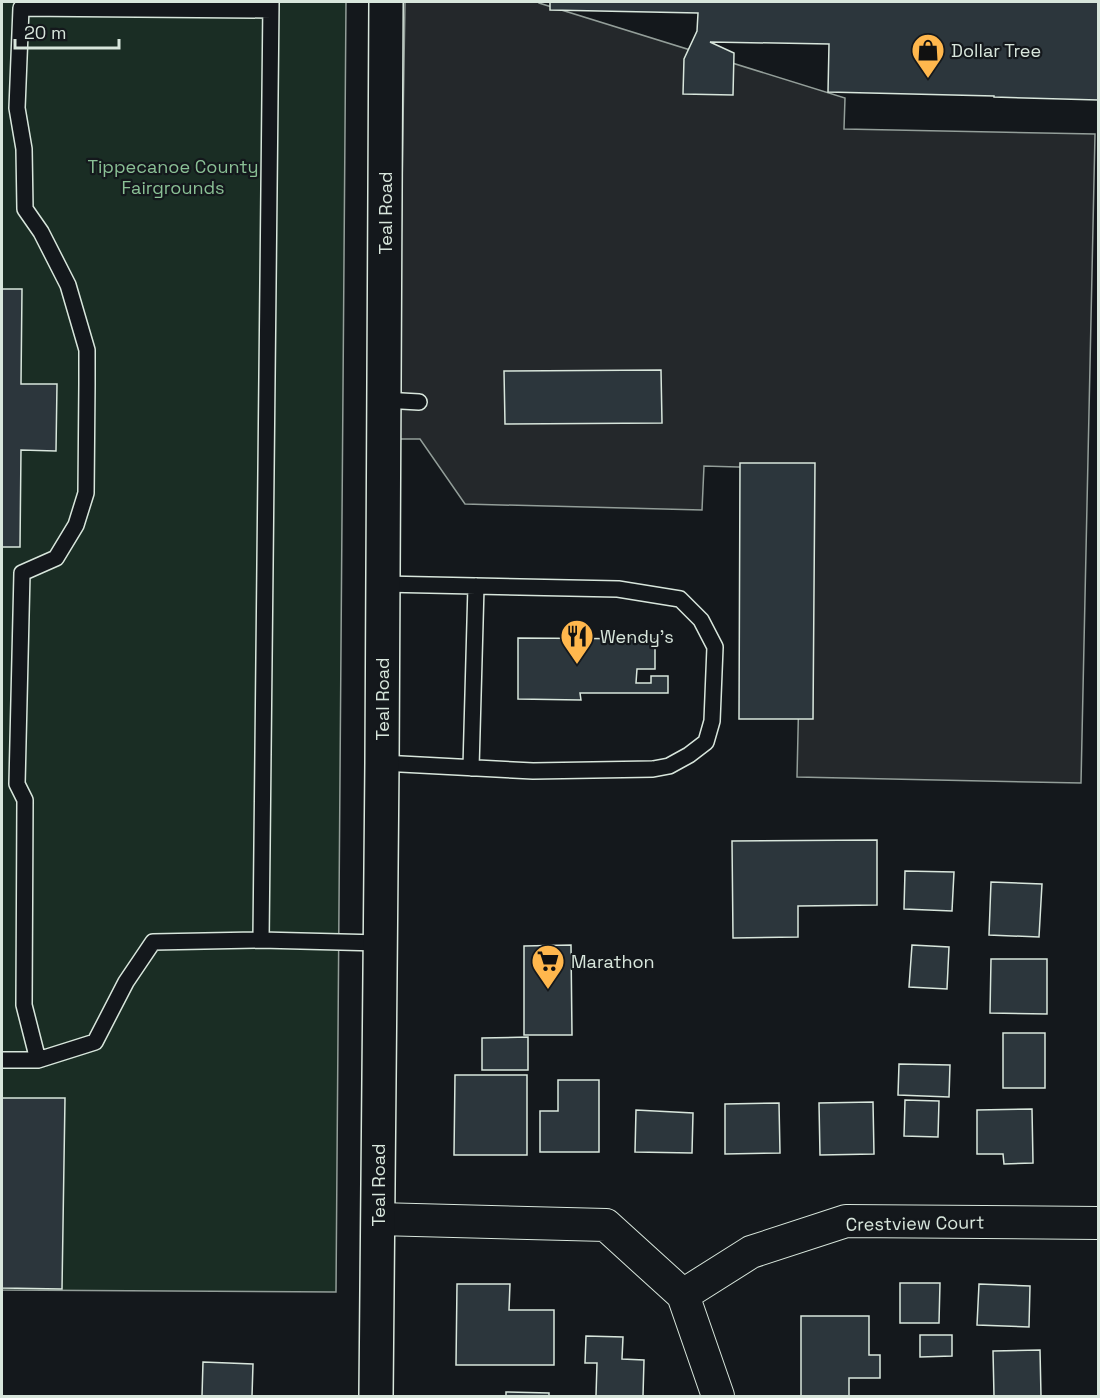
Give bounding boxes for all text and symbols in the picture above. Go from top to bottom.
scale bar [15,12,118,50]
text: 20 m [24,21,67,44]
shop icon: Dollar Tree [910,32,946,79]
place label: Dollar Tree [951,39,1041,62]
park label: Tippecanoe County Fairgrounds [88,155,259,199]
street label: Teal Road [374,172,397,255]
restaurant icon: Wendy's [559,618,595,665]
place label: Wendy's [600,625,674,648]
street label: Teal Road [371,658,394,741]
supermarket icon: Marathon [530,943,566,990]
place label: Marathon [571,950,655,973]
street label: Teal Road [367,1144,390,1227]
street label: Crestview Court [845,1210,985,1236]

